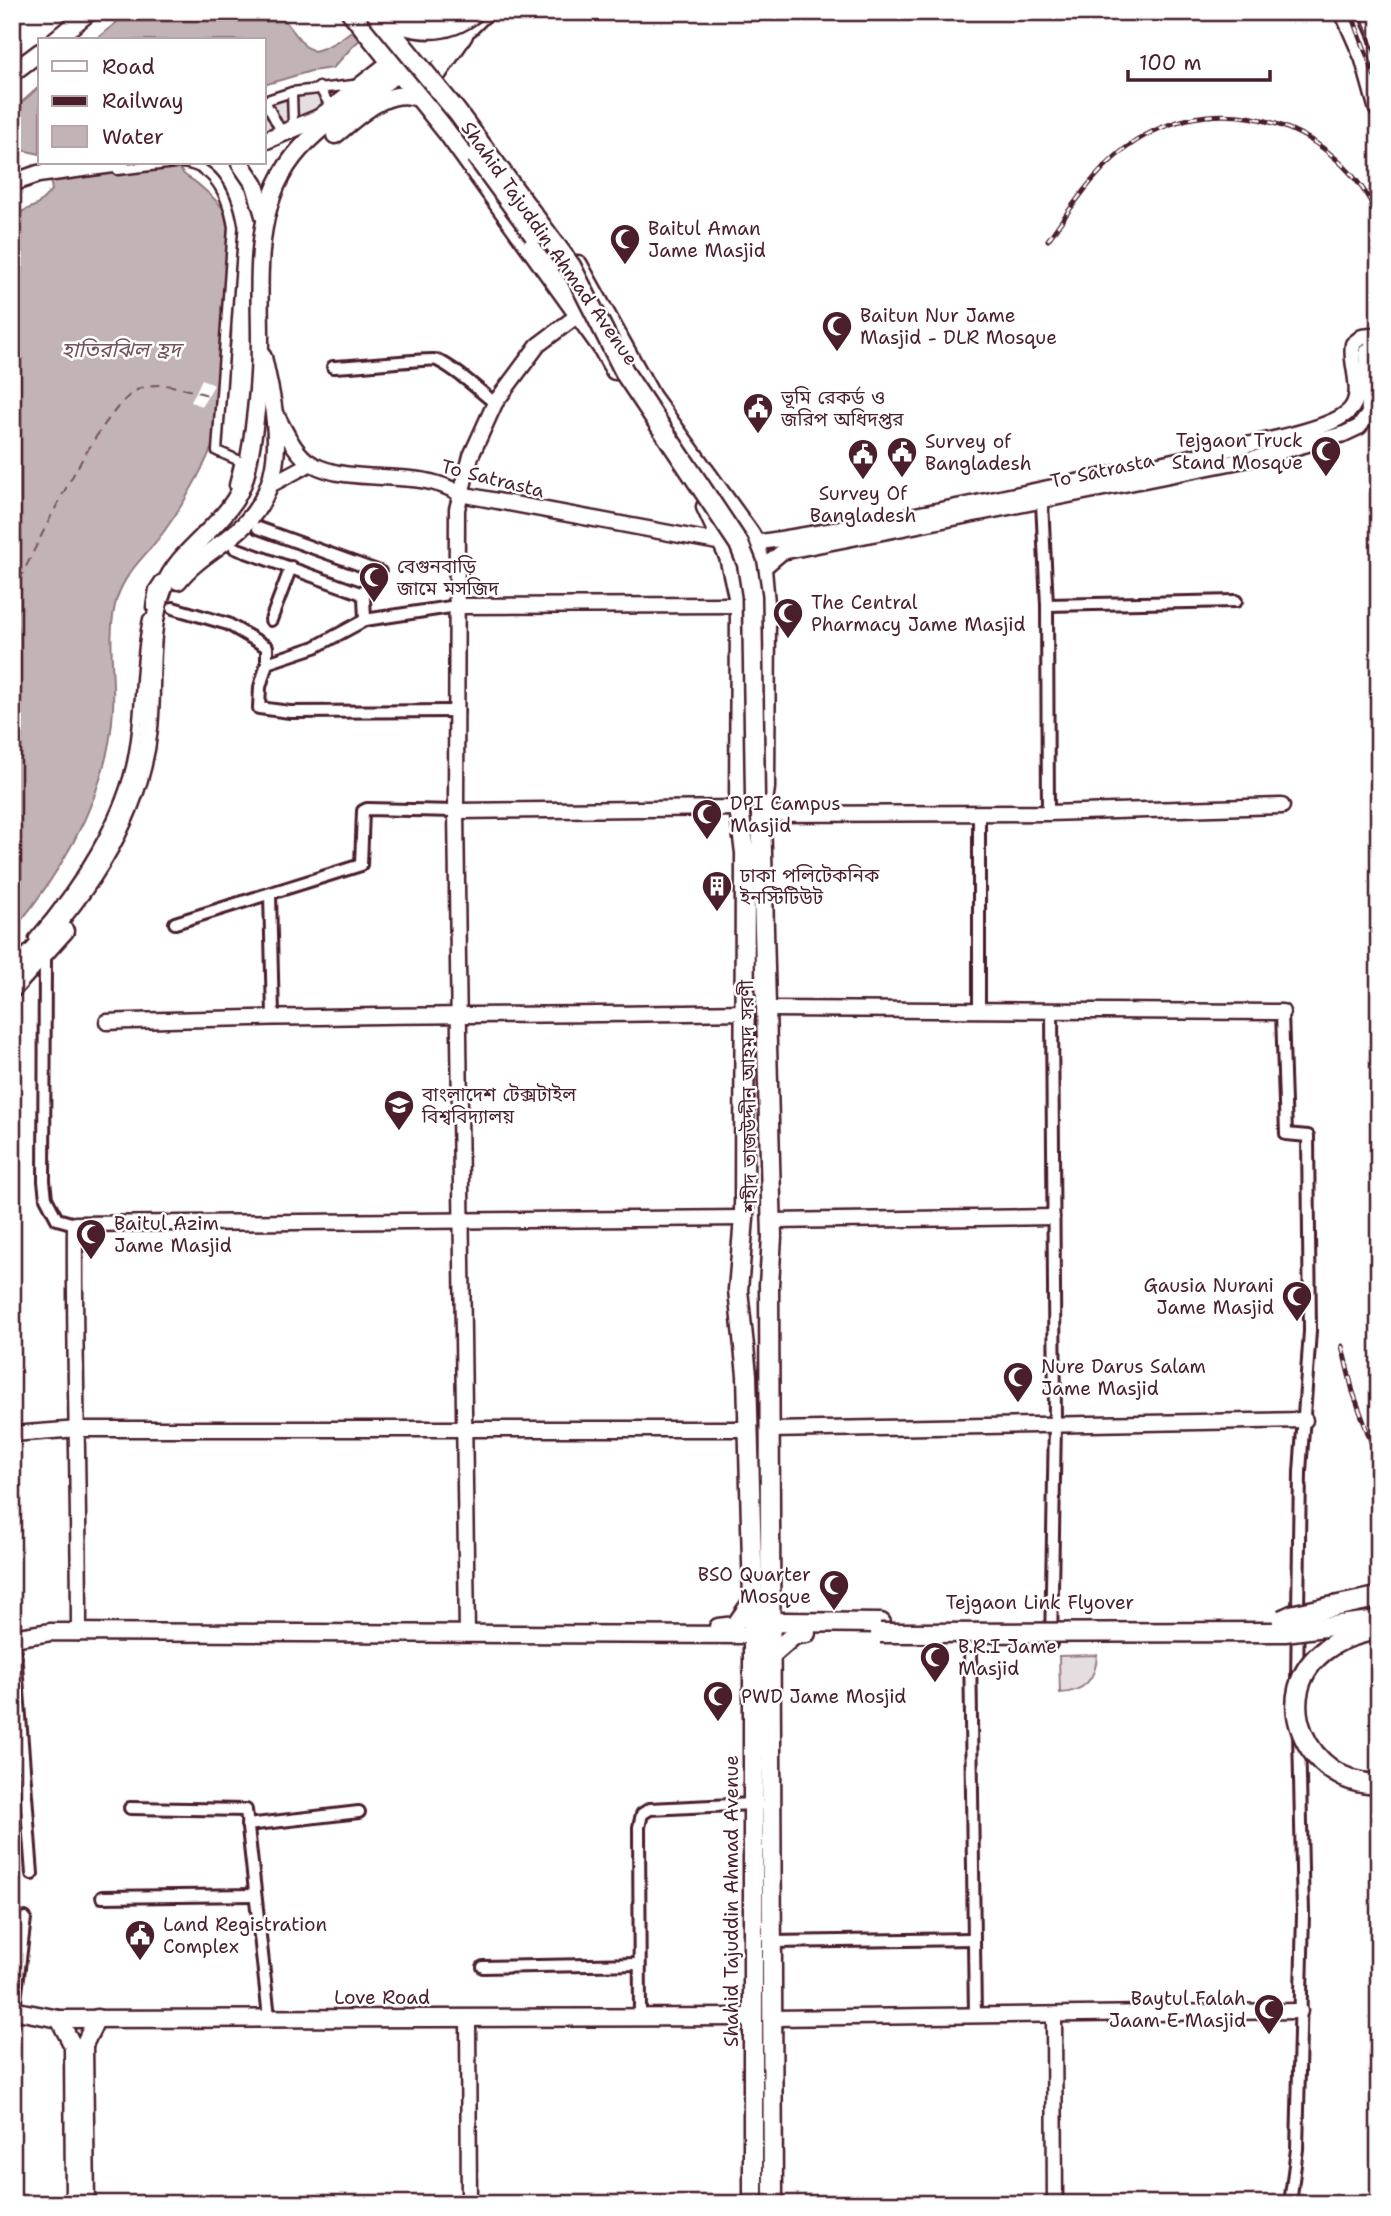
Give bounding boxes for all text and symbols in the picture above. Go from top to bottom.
legend [38,38,266,164]
scale bar [1128,38,1270,82]
text: 100 m [1139,49,1202,77]
text: Road [102,53,155,81]
text: Railway [102,87,184,115]
street label: Shahid Tajuddin Ahmad Avenue [456,116,644,370]
text: Water [102,123,164,151]
place label: Baitul Aman Jame Masjid [648,216,766,263]
mosque icon: Baitul Aman Jame Masjid [608,222,642,266]
place label: Baitun Nur Jame Masjid - DLR Mosque [860,303,1057,350]
mosque icon: Baitun Nur Jame Masjid - DLR Mosque [820,309,854,353]
water label: হাতিরঝিল হ্রদ [61,336,185,364]
place label: ভূমি রেকর্ড ও জরিপ অধিদপ্তর [780,385,904,432]
public building icon: ভূমি রেকর্ড ও জরিপ অধিদপ্তর [741,391,775,435]
place label: Tejgaon Truck Stand Mosque [1172,428,1303,475]
place label: Survey of Bangladesh [925,429,1032,476]
mosque icon: Tejgaon Truck Stand Mosque [1309,434,1343,478]
public building icon: Survey of Bangladesh [885,435,919,479]
public building icon: Survey Of Bangladesh [846,437,880,481]
street label: To Satrasta [1048,447,1157,494]
street label: To Satrasta [439,454,547,503]
place label: Survey Of Bangladesh [810,481,916,528]
place label: বেগুনবাড়ি জামে মসজিদ [396,554,499,601]
mosque icon: বেগুনবাড়ি জামে মসজিদ [357,560,391,604]
place label: The Central Pharmacy Jame Masjid [811,590,1026,637]
mosque icon: The Central Pharmacy Jame Masjid [771,596,805,640]
place label: DPI Campus Masjid [730,791,841,838]
mosque icon: DPI Campus Masjid [690,797,724,841]
place label: ঢাকা পলিটেকনিক ইনস্টিটিউট [739,863,880,910]
building icon: ঢাকা পলিটেকনিক ইনস্টিটিউট [700,869,734,913]
street label: শহীদ তাজউদ্দীন আহমদ সরণী [734,979,763,1213]
place label: বাংলাদেশ টেক্সটাইল বিশ্ববিদ্যালয় [421,1082,577,1129]
school or university icon: বাংলাদেশ টেক্সটাইল বিশ্ববিদ্যালয় [382,1088,416,1132]
place label: Baitul Azim Jame Masjid [114,1211,232,1258]
mosque icon: Baitul Azim Jame Masjid [74,1217,108,1261]
place label: Gausia Nurani Jame Masjid [1143,1273,1274,1320]
mosque icon: Gausia Nurani Jame Masjid [1280,1279,1314,1323]
place label: Nure Darus Salam Jame Masjid [1041,1354,1206,1401]
mosque icon: Nure Darus Salam Jame Masjid [1001,1360,1035,1404]
place label: BSO Quarter Mosque [698,1562,811,1609]
mosque icon: BSO Quarter Mosque [817,1568,851,1612]
street label: Tejgaon Link Flyover [946,1590,1134,1615]
place label: B.R.I Jame Masjid [958,1634,1057,1681]
mosque icon: B.R.I Jame Masjid [918,1640,952,1684]
mosque icon: PWD Jame Mosjid [701,1679,735,1723]
place label: PWD Jame Mosjid [741,1684,906,1709]
street label: Shahid Tajuddin Ahmad Avenue [719,1755,744,2047]
place label: Land Registration Complex [163,1912,327,1959]
public building icon: Land Registration Complex [123,1918,157,1962]
street label: Love Road [334,1985,430,2010]
place label: Baytul Falah Jaam E Masjid [1109,1986,1246,2033]
mosque icon: Baytul Falah Jaam E Masjid [1252,1992,1286,2036]

